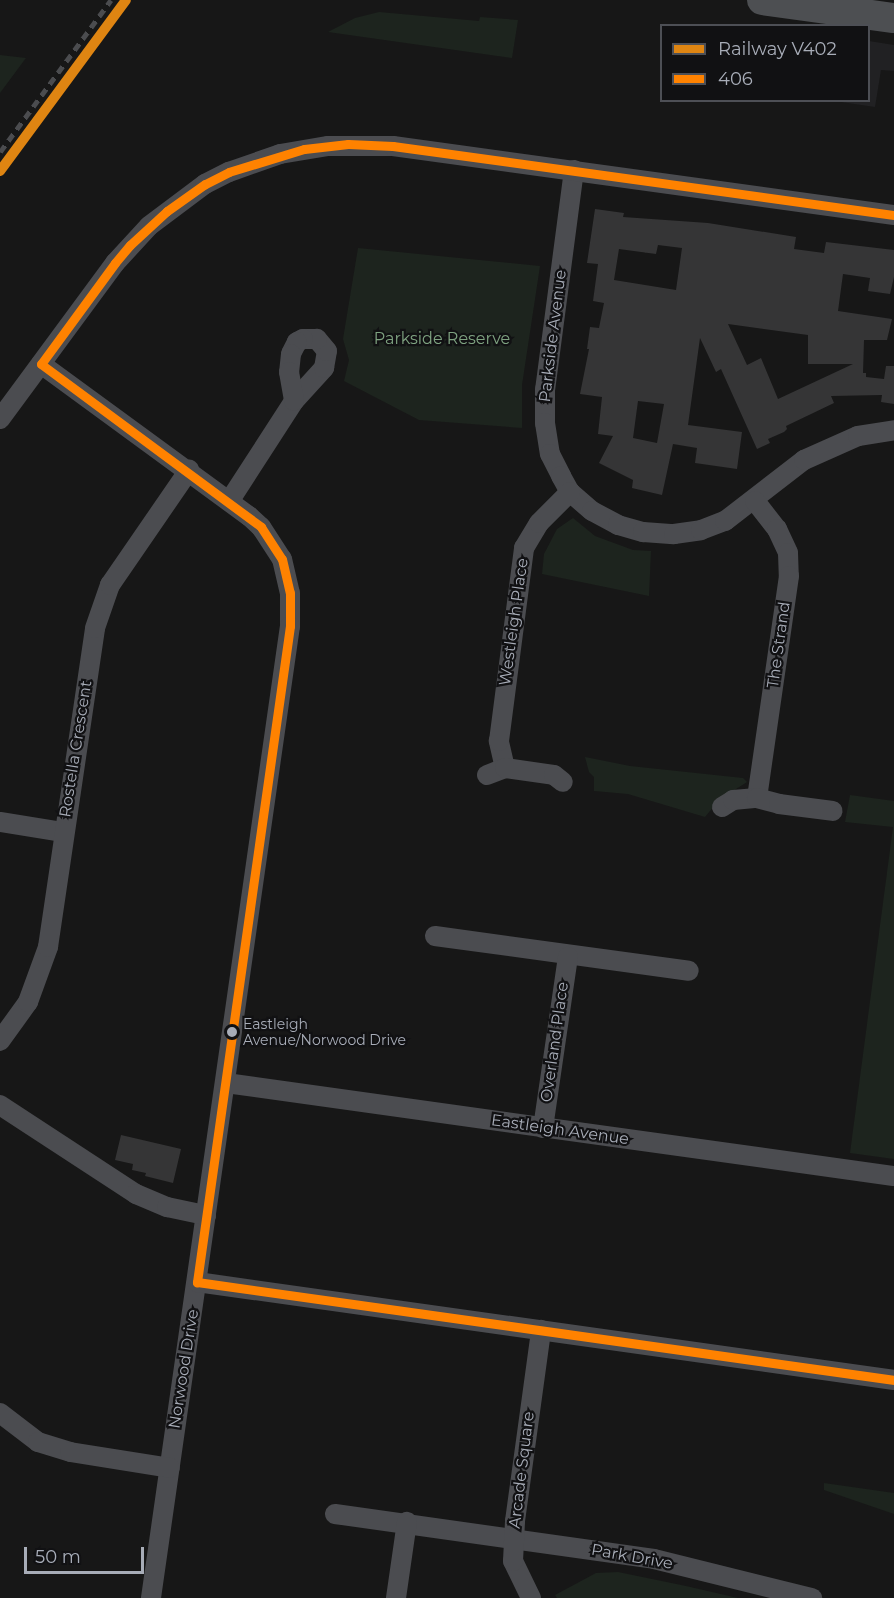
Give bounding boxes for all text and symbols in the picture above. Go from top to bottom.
legend [660,24,870,102]
text: Railway V402 [718,38,837,60]
text: 406 [718,68,753,90]
street label: Parkside Avenue [535,269,571,403]
park label: Parkside Reserve [374,329,510,349]
street label: Westleigh Place [496,557,532,687]
street label: The Strand [763,601,795,689]
street label: Rostella Crescent [56,679,96,819]
street label: Overland Place [537,981,573,1103]
place label: Eastleigh Avenue/Norwood Drive [243,1016,406,1048]
marker: Eastleigh Avenue/Norwood Drive [226,1026,238,1038]
street label: Eastleigh Avenue [490,1111,630,1149]
street label: Norwood Drive [165,1308,203,1430]
street label: Arcade Square [505,1410,539,1530]
scale bar [27,1535,147,1573]
street label: Park Drive [590,1540,674,1574]
text: 50 m [35,1546,81,1568]

